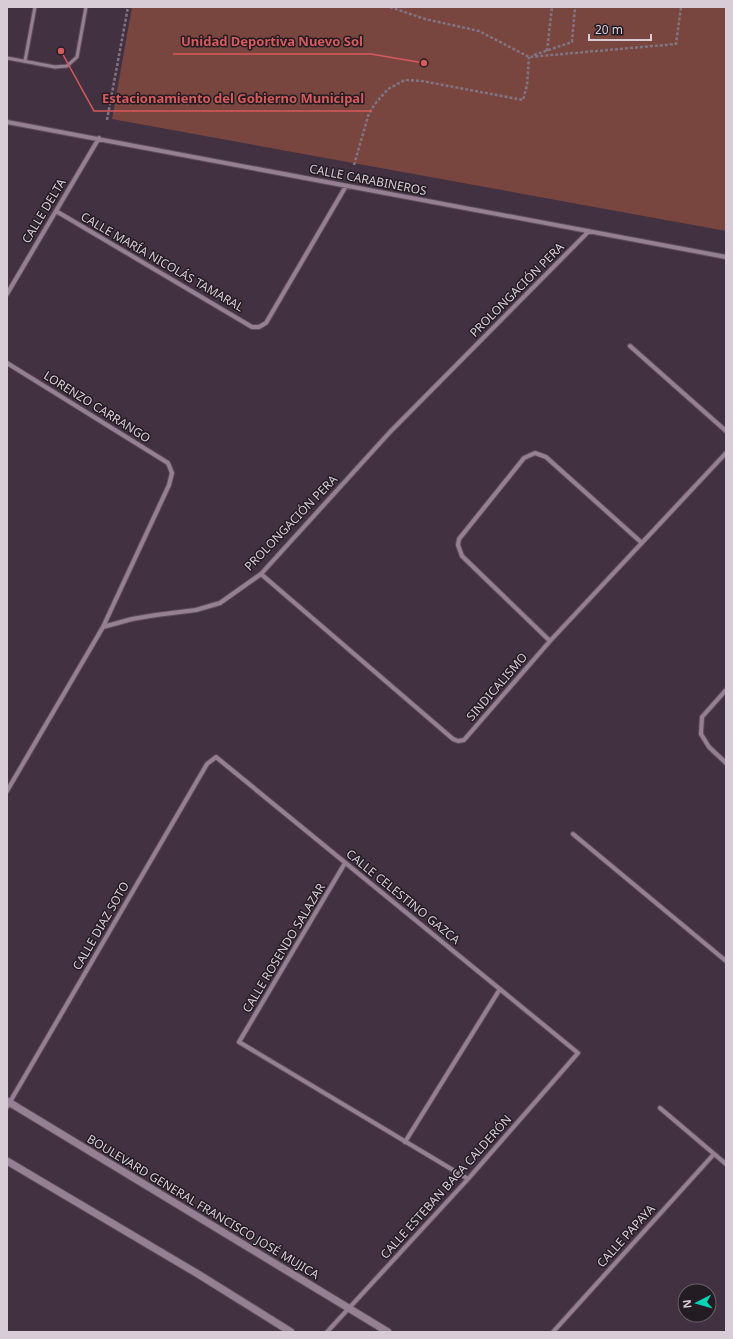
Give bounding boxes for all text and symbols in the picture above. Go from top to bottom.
scale bar [589,16,651,42]
text: 20 m [595,21,623,38]
callout: Unidad Deportiva Nuevo Sol [173,29,371,54]
text: Unidad Deportiva Nuevo Sol [181,32,363,50]
callout: Estacionamiento del Gobierno Municipal [94,86,372,111]
text: Estacionamiento del Gobierno Municipal [102,89,364,107]
street label: CALLE CARABINEROS [308,160,429,199]
street label: CALLE DELTA [18,175,70,246]
street label: CALLE MARÍA NICOLÁS TAMARAL [78,208,247,315]
street label: PROLONGACIÓN PERA [466,238,568,341]
street label: LORENZO CARRANGO [41,367,154,446]
street label: PROLONGACIÓN PERA [240,471,341,574]
street label: SINDICALISMO [462,649,531,724]
street label: CALLE CELESTINO GAZCA [343,845,464,948]
street label: CALLE DIAZ SOTO [68,878,133,973]
street label: CALLE ROSENDO SALAZAR [238,879,329,1016]
street label: CALLE ESTEBAN BACA CALDERÓN [376,1111,515,1262]
street label: BOULEVARD GENERAL FRANCISCO JOSÉ MUJICA [84,1130,323,1283]
street label: CALLE PAPAYA [593,1200,659,1271]
north arrow [677,1283,717,1323]
text: N [679,1299,694,1309]

